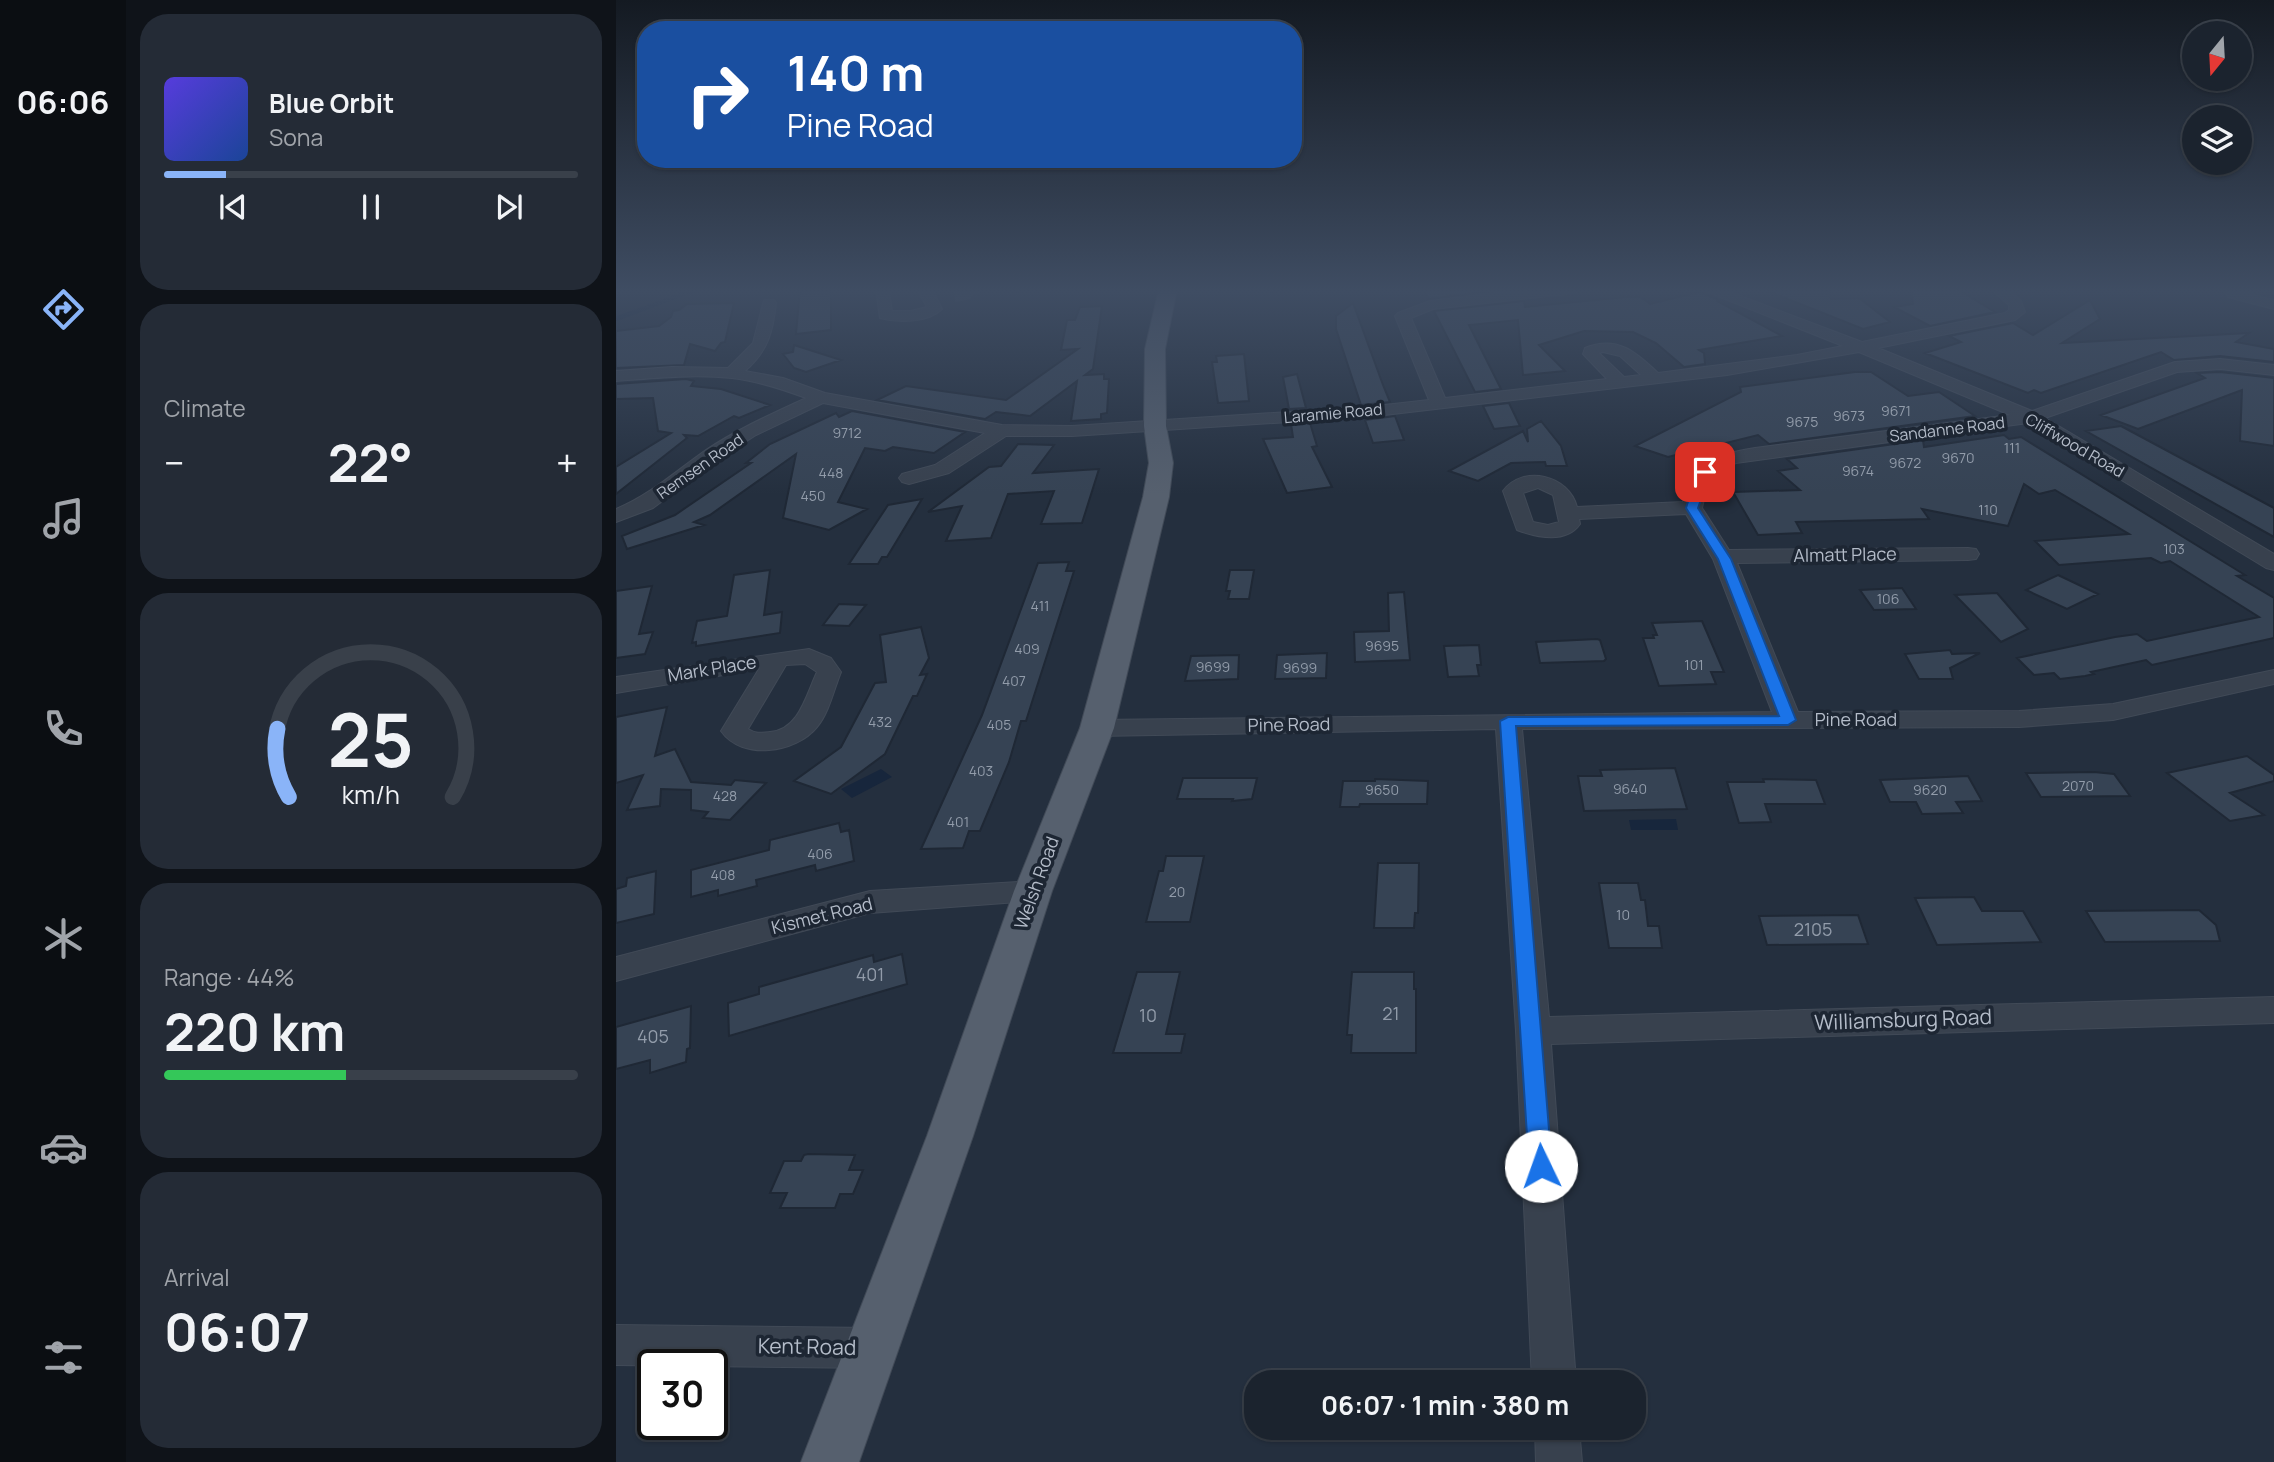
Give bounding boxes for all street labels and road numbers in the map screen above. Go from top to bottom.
street label: Laramie Road [1283,398,1383,428]
street label: Cliffwood Road [2021,408,2129,482]
street label: Sandanne Road [1888,411,2006,447]
street label: Remsen Road [652,428,748,504]
street label: Almatt Place [1793,541,1897,567]
street label: Mark Place [666,649,758,687]
street label: Pine Road [1815,707,1897,731]
street label: Pine Road [1248,711,1330,737]
street label: Welsh Road [1008,833,1064,932]
street label: Kismet Road [769,891,875,939]
street label: Williamsburg Road [1814,1002,1992,1036]
street label: Kent Road [758,1331,856,1361]

